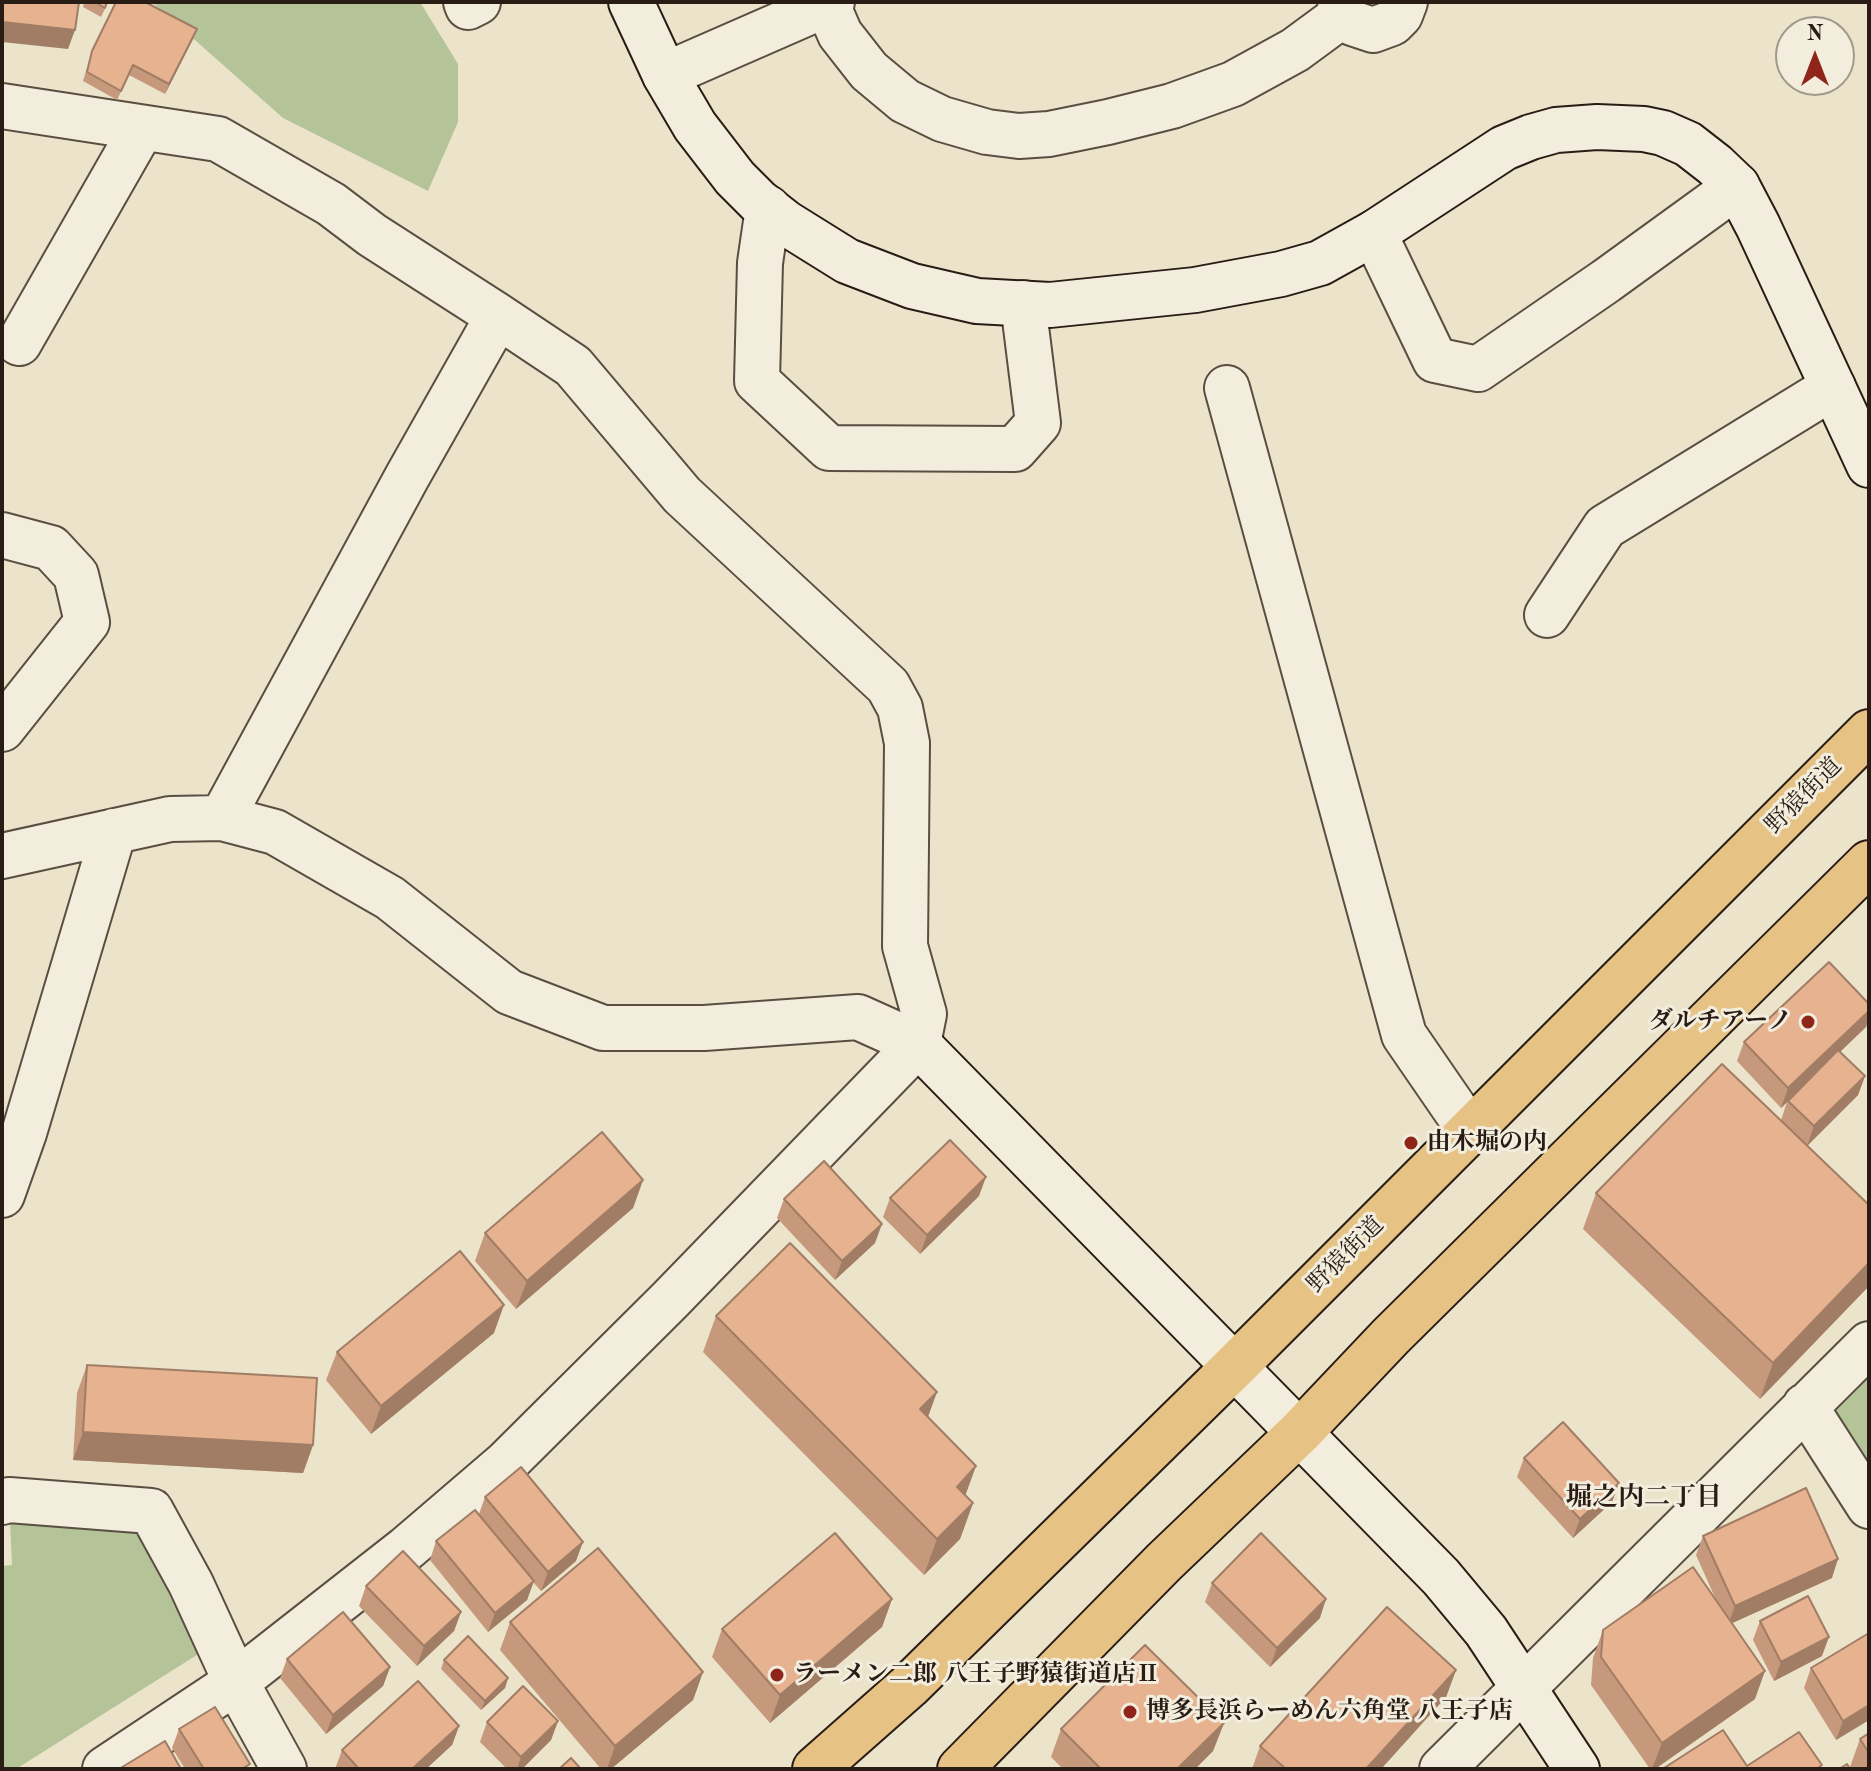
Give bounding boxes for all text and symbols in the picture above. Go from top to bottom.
north arrow [1775,16,1855,96]
text: N [1807,23,1823,45]
street label: 野猿街道 [1760,752,1848,840]
place label: ダルチアーノ [1649,1008,1792,1036]
marker: ダルチアーノ [1799,1013,1817,1031]
place label: 由木堀の内 [1427,1129,1547,1157]
marker: 由木堀の内 [1402,1134,1420,1152]
street label: 野猿街道 [1302,1211,1390,1299]
district label: 堀之内二丁目 [1566,1482,1722,1514]
place label: ラーメン二郎 八王子野猿街道店Ⅱ [793,1661,1160,1689]
marker: ラーメン二郎 八王子野猿街道店Ⅱ [768,1666,786,1684]
place label: 博多長浜らーめん六角堂 八王子店 [1146,1698,1513,1726]
marker: 博多長浜らーめん六角堂 八王子店 [1121,1703,1139,1721]

